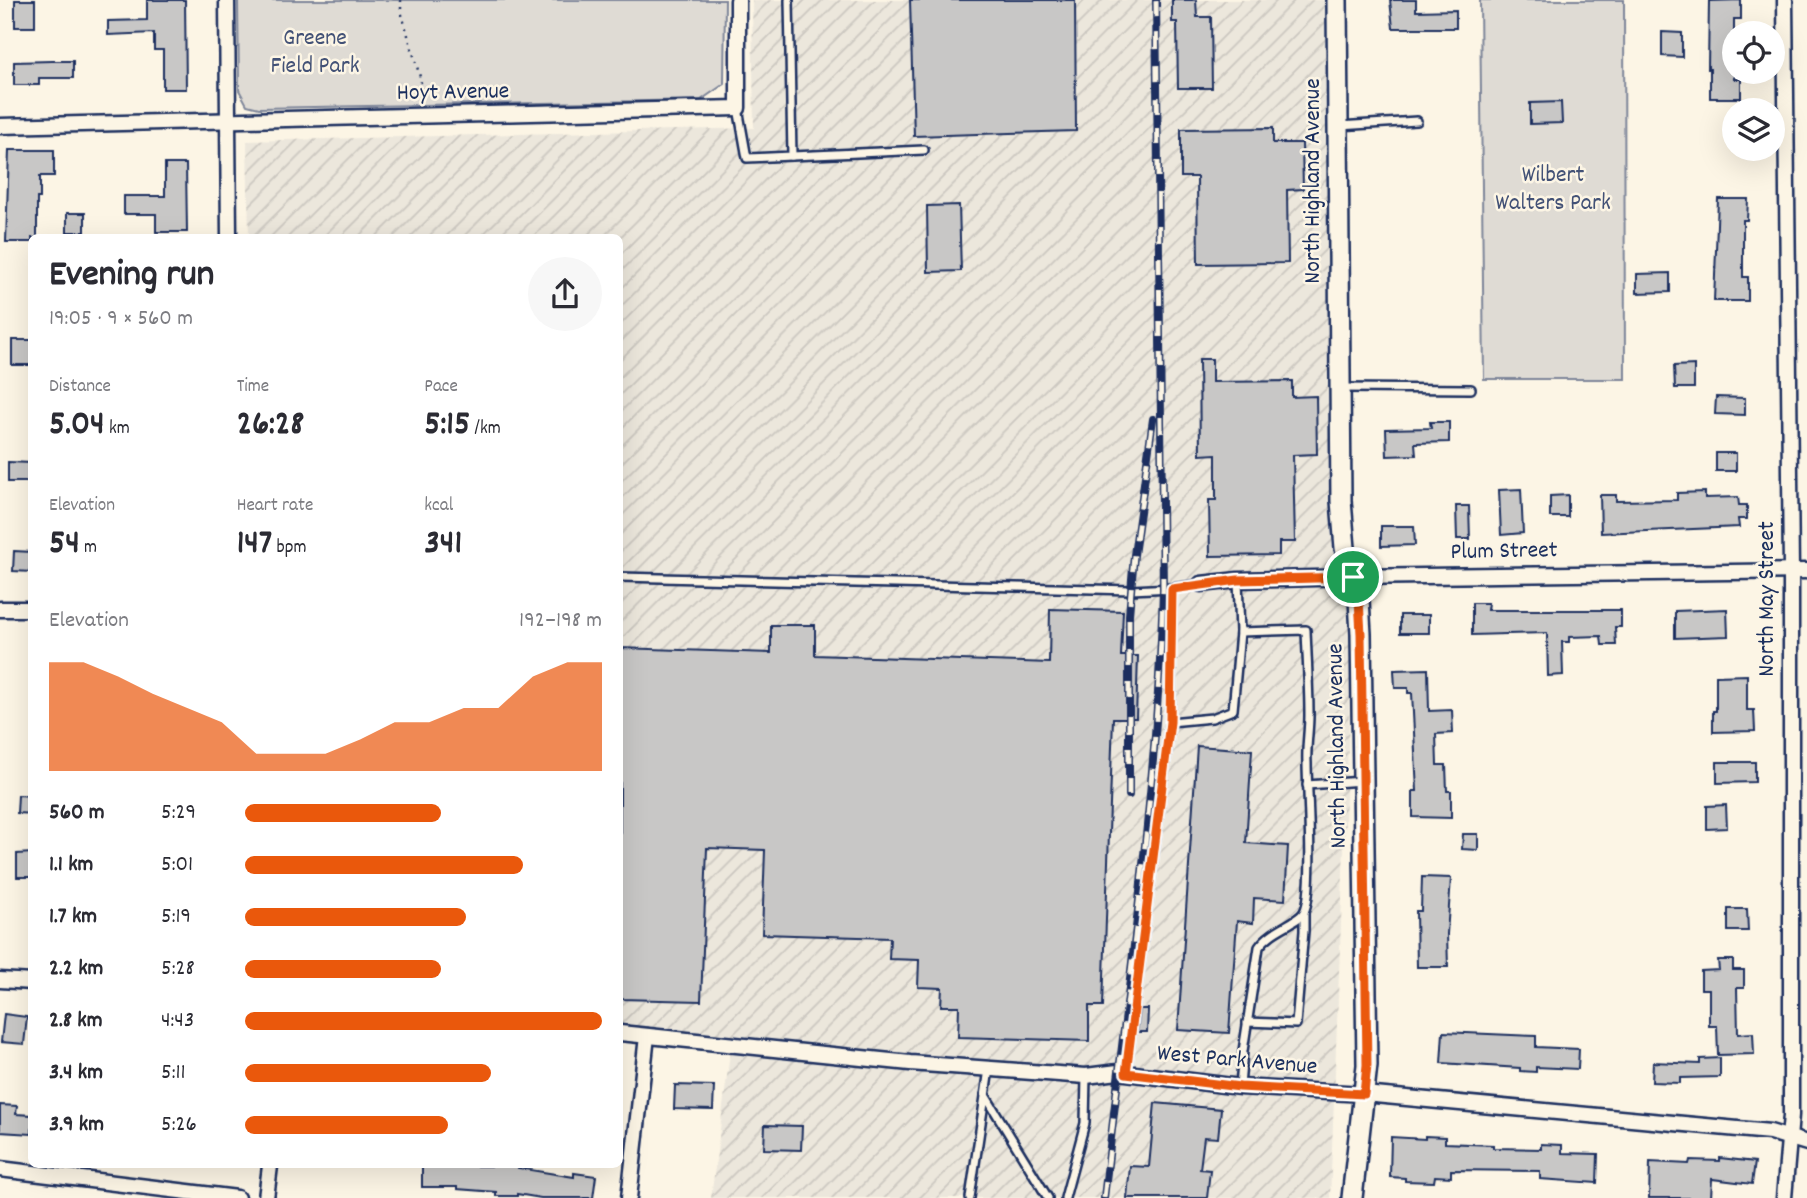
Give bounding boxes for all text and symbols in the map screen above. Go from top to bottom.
map controls [1722,21,1785,161]
button: locate [1722,21,1785,84]
park label: Greene Field Park [270,22,360,84]
street label: Hoyt Avenue [396,75,510,111]
street label: North Highland Avenue [1297,78,1331,284]
button: layers [1722,98,1785,161]
park label: Wilbert Walters Park [1495,159,1611,221]
text: Evening run [49,249,214,304]
button: share [528,257,602,331]
text: 19:05 · 9 × 560 m [49,303,193,336]
text: Distance [49,374,111,401]
text: Time [237,374,269,401]
text: Pace [424,374,458,401]
text: 5.04 [49,401,105,451]
text: 26:28 [237,401,304,451]
text: 5:15 [424,401,470,451]
text: km [105,416,130,443]
text: /km [470,416,501,443]
text: Elevation [49,493,115,520]
text: Heart rate [237,493,313,520]
text: kcal [424,493,453,520]
text: 54 [49,520,80,570]
text: 147 [237,520,272,570]
text: 341 [424,520,462,570]
street label: North May Street [1751,521,1785,677]
street label: Plum Street [1450,534,1558,570]
text: m [80,535,97,562]
text: bpm [272,535,307,562]
pin [1323,547,1383,607]
icon: arrive [1334,558,1372,596]
text: Elevation [49,605,129,638]
text: 192–198 m [519,605,602,638]
street label: North Highland Avenue [1319,643,1357,849]
text: 560 m [49,797,105,830]
text: 5:29 [161,797,196,830]
text: 1.1 km [49,849,93,882]
text: 5:01 [161,849,193,882]
text: 1.7 km [49,901,97,934]
text: 5:19 [161,901,191,934]
text: 2.2 km [49,953,103,986]
text: 5:28 [161,953,195,986]
text: 2.8 km [49,1005,103,1038]
text: 4:43 [161,1005,194,1038]
street label: West Park Avenue [1155,1037,1319,1085]
text: 3.4 km [49,1057,103,1090]
text: 5:11 [161,1057,186,1090]
text: 3.9 km [49,1109,104,1142]
text: 5:26 [161,1109,197,1142]

